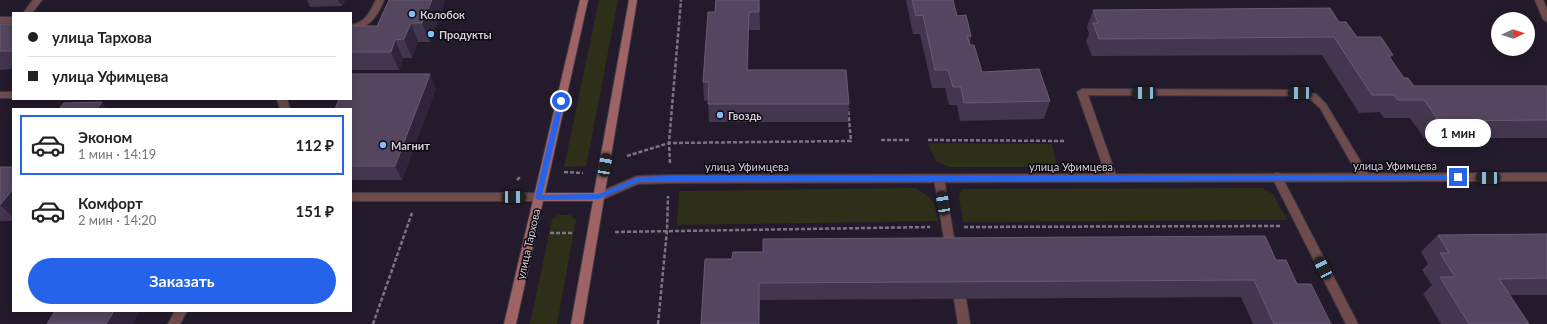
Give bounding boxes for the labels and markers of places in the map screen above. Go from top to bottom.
place label: Колобок [420,8,465,21]
marker: Колобок [407,9,417,19]
place label: Продукты [439,28,492,41]
marker: Продукты [426,29,436,39]
place label: Гвоздь [728,109,762,122]
marker: Гвоздь [715,110,725,120]
place label: Магнит [391,139,430,152]
marker: Магнит [378,140,388,150]

